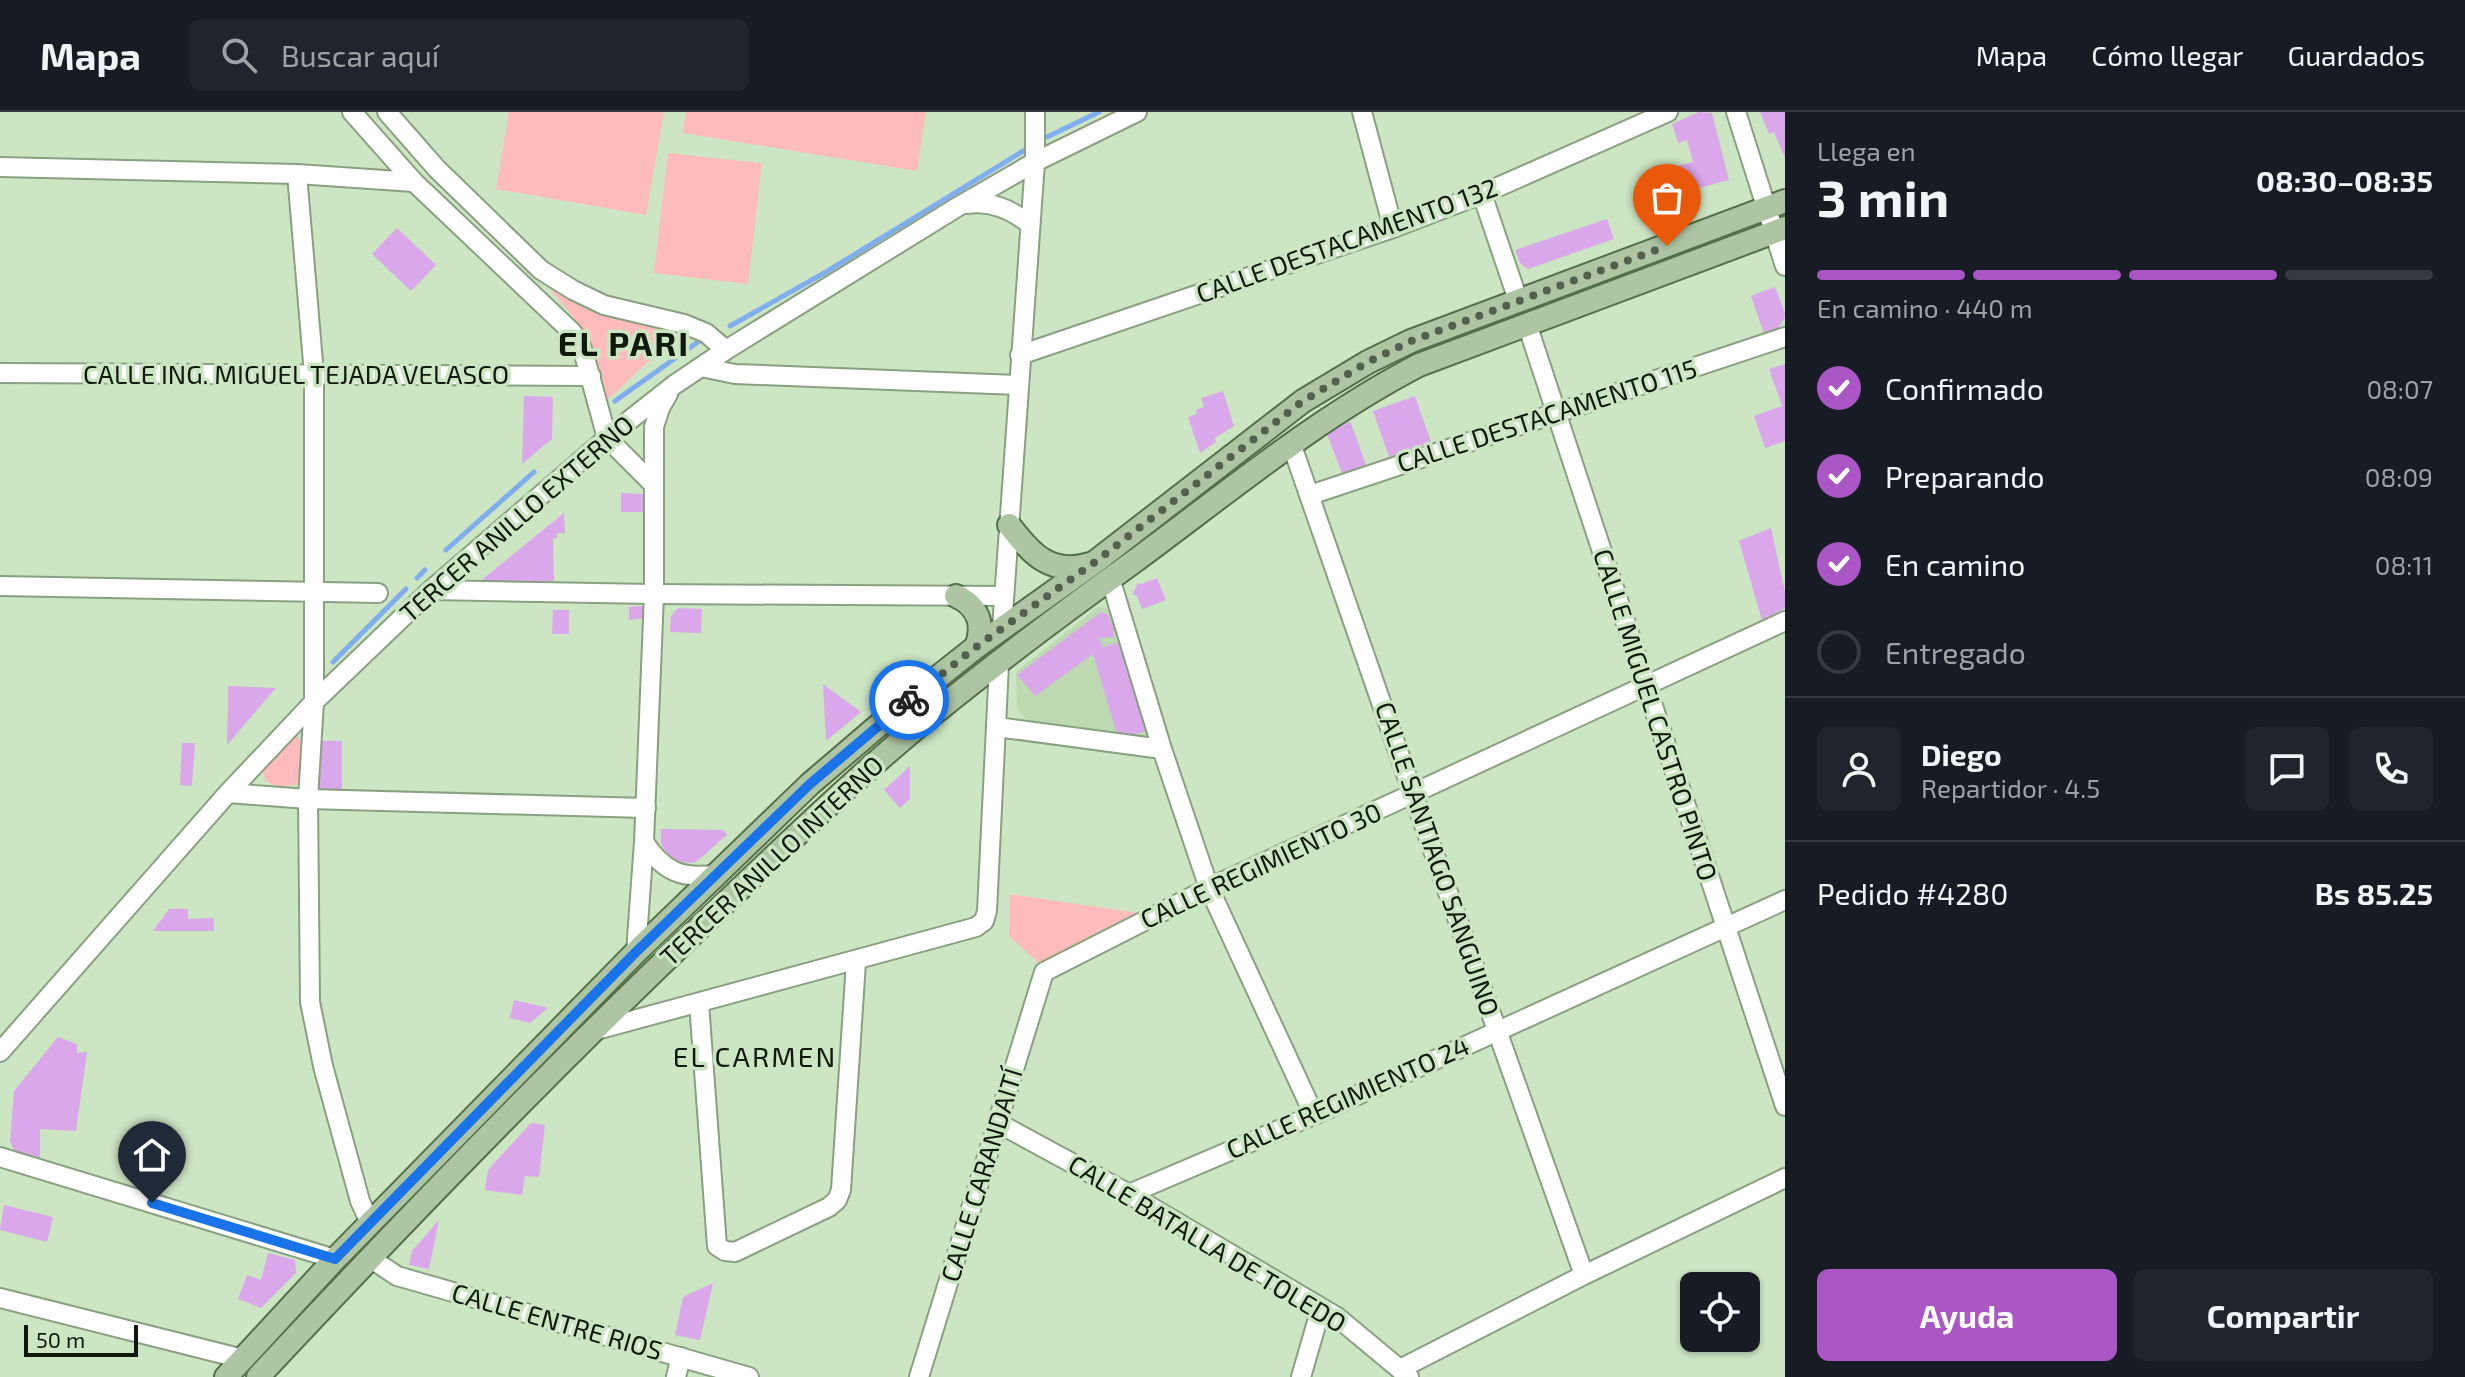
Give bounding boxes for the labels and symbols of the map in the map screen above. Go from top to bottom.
pin [1633,164,1701,246]
street label: CALLE DESTACAMENTO 132 [1192,171,1501,309]
district label: EL PARI [558,322,690,363]
street label: CALLE DESTACAMENTO 115 [1393,351,1700,478]
street label: CALLE ING. MIGUEL TEJADA VELASCO [83,358,509,389]
street label: TERCER ANILLO EXTERNO [393,408,639,628]
street label: CALLE MIGUEL CASTRO PINTO [1588,545,1725,884]
courier [869,660,949,740]
street label: CALLE SANTIAGO SANGUINO [1370,698,1507,1020]
street label: TERCER ANILLO INTERNO [653,748,889,971]
street label: CALLE REGIMIENTO 30 [1135,795,1386,934]
street label: CALLE REGIMIENTO 24 [1221,1029,1474,1164]
district label: EL CARMEN [673,1039,837,1073]
street label: CALLE CARANDAITÍ [933,1063,1028,1285]
pin [118,1121,186,1203]
street label: CALLE BATALLA DE TOLEDO [1063,1147,1352,1338]
street label: CALLE ENTRE RIOS [449,1276,666,1365]
scale bar [24,1321,138,1357]

